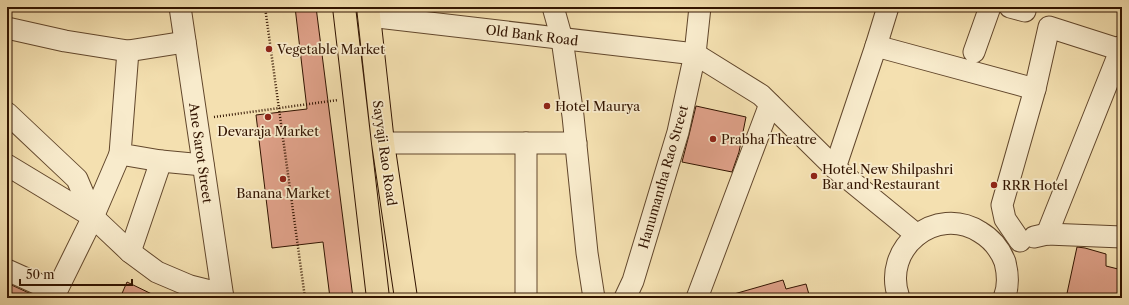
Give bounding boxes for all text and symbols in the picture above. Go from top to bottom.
street label: Old Bank Road [485,21,579,49]
place label: Vegetable Market [276,41,385,57]
marker: Vegetable Market [264,44,274,54]
place label: Hotel Maurya [555,98,640,114]
street label: Sayyaji Rao Road [370,99,400,207]
street label: Ane Sarot Street [186,101,216,205]
marker: Hotel Maurya [542,101,552,111]
street label: Hanumantha Rao Street [635,103,691,251]
marker: Devaraja Market [263,112,273,122]
place label: Devaraja Market [217,123,319,139]
place label: Prabha Theatre [721,131,817,147]
marker: Prabha Theatre [708,134,718,144]
place label: Hotel New Shilpashri Bar and Restaurant [822,161,953,192]
marker: Hotel New Shilpashri Bar and Restaurant [809,171,819,181]
marker: Banana Market [278,174,288,184]
place label: RRR Hotel [1002,177,1068,193]
marker: RRR Hotel [989,180,999,190]
place label: Banana Market [236,185,330,201]
scale bar [20,261,132,287]
text: 50 m [26,267,55,282]

